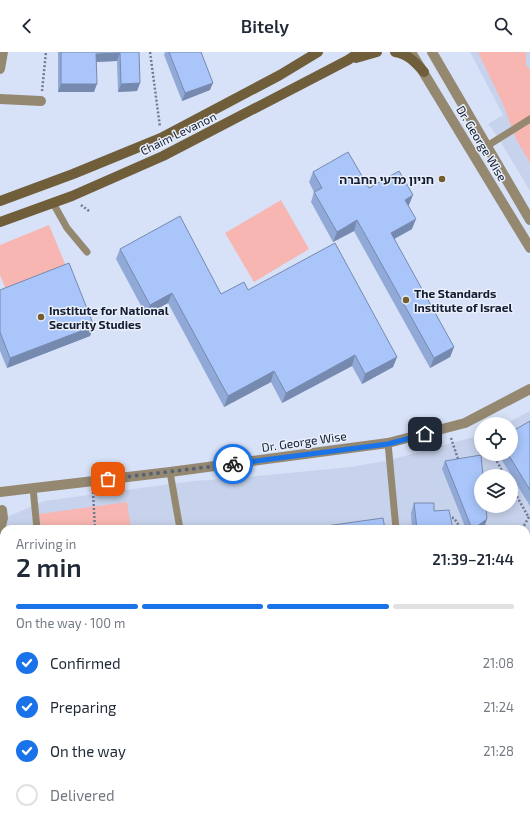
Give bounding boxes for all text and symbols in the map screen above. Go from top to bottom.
icon: back [16,15,38,37]
text: Bitely [241,15,289,37]
icon: search [492,15,514,37]
street label: Dr. George Wise [454,103,510,183]
street label: Chaim Levanon [138,109,218,157]
place label: חניון מדעי החברה [339,172,434,186]
marker: חניון מדעי החברה [437,174,447,184]
place label: The Standards Institute of Israel [414,286,512,314]
marker: The Standards Institute of Israel [401,295,411,305]
place label: Institute for National Security Studies [49,303,169,332]
marker: Institute for National Security Studies [36,312,46,322]
pin [408,417,442,451]
map controls [474,417,518,513]
button: locate [474,417,518,461]
icon: home [414,423,436,445]
street label: Dr. George Wise [261,428,347,454]
courier [213,444,253,484]
icon: bike [222,453,244,475]
pin [91,462,125,496]
icon: bag [97,468,119,490]
button: layers [474,469,518,513]
text: Arriving in [16,536,76,552]
text: 21:39–21:44 [432,550,514,568]
text: 2 min [16,551,82,582]
text: On the way · 100 m [16,615,125,631]
icon: check [16,652,38,674]
text: Confirmed [50,654,121,672]
text: 21:08 [483,655,514,671]
icon: check [16,696,38,718]
text: Preparing [50,698,116,716]
text: 21:24 [483,699,514,715]
icon: check [16,740,38,762]
text: On the way [50,742,126,760]
text: 21:28 [483,743,514,759]
text: Delivered [50,786,115,804]

